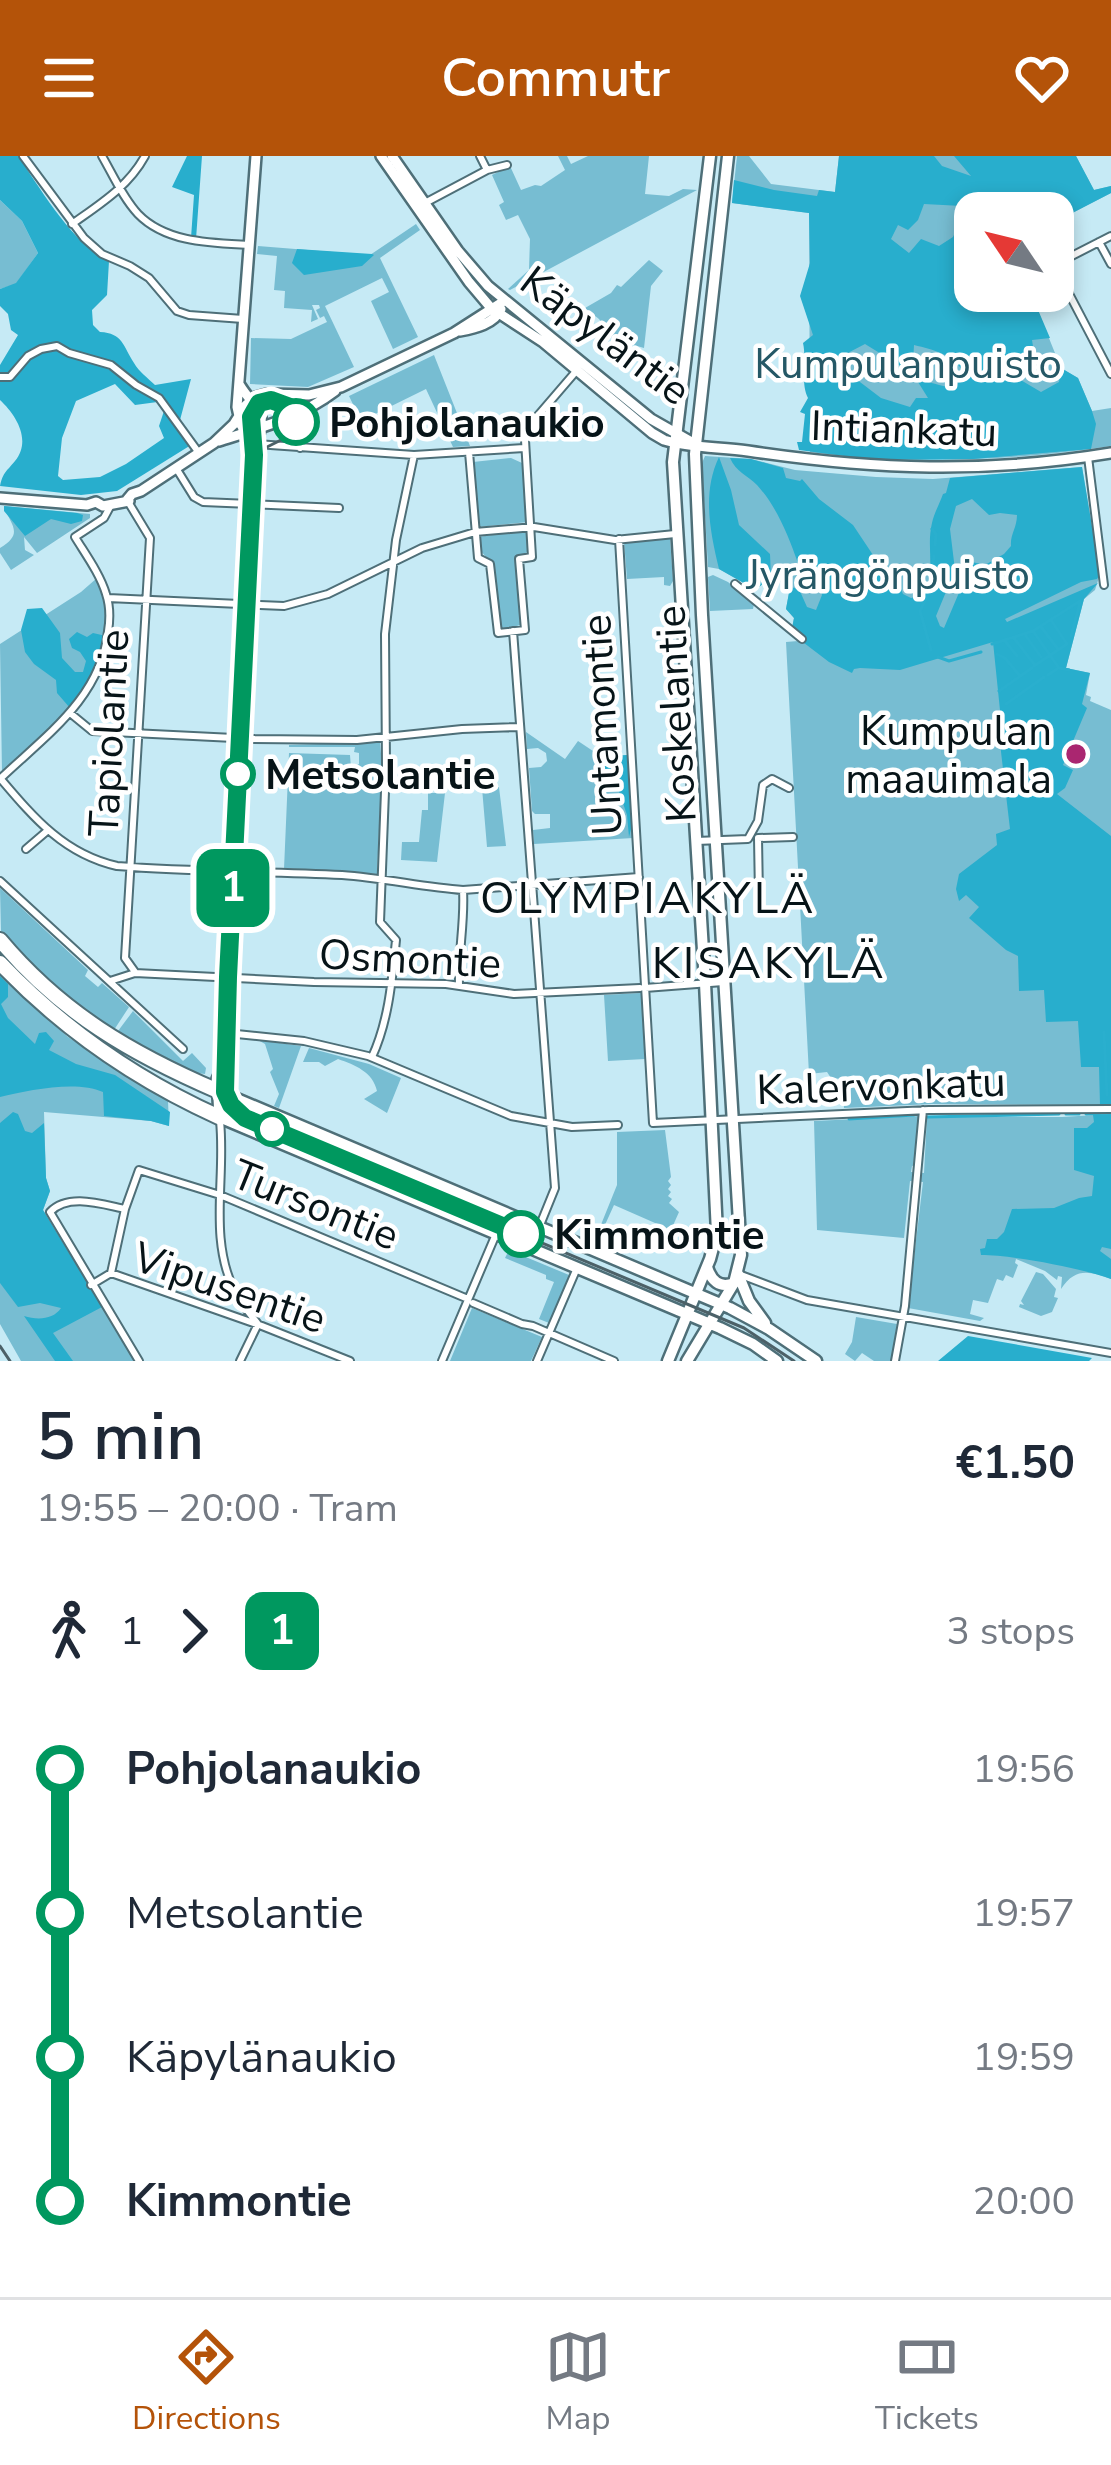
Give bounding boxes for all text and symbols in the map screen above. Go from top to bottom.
text: Commutr [441,41,670,115]
icon: menu [36,45,102,111]
icon: heart [1009,45,1075,111]
north arrow [954,192,1074,312]
map controls [954,192,1074,312]
street label: Käpyläntie [508,253,702,419]
park label: Kumpulanpuisto [754,336,1062,393]
place label: Pohjolanaukio [329,395,605,452]
street label: Intiankatu [810,398,998,461]
marker: Pohjolanaukio [274,400,318,444]
park label: Jyrängönpuisto [745,547,1030,604]
street label: Koskelantie [642,604,711,824]
street label: Untamontie [568,613,637,837]
street label: Tapiolantie [76,628,143,838]
place label: Kumpulan maauimala [845,703,1052,808]
marker: Kumpulan maauimala [1063,741,1089,767]
place label: Metsolantie [265,747,496,804]
marker: Metsolantie [222,758,254,790]
line badge: 1 [194,849,272,927]
text: 1 [220,859,246,916]
district label: OLYMPIAKYLÄ [480,868,816,929]
street label: Osmontie [317,926,502,993]
district label: KISAKYLÄ [652,933,886,994]
street label: Kalervonkatu [756,1054,1007,1119]
unlabelled marker [256,1113,288,1145]
street label: Tursontie [224,1146,407,1265]
place label: Kimmontie [554,1207,765,1264]
marker: Kimmontie [499,1212,543,1256]
street label: Vipusentie [125,1229,333,1348]
text: 5 min [36,1392,204,1482]
text: €1.50 [956,1433,1075,1494]
text: 19:55 – 20:00 · Tram [36,1482,398,1535]
icon: walk [36,1598,102,1664]
icon: forward [161,1598,227,1664]
text: 1 [269,1602,295,1659]
text: 1 [120,1605,143,1658]
text: 3 stops [946,1605,1075,1658]
text: Pohjolanaukio [126,1739,422,1800]
text: 19:56 [973,1743,1075,1796]
text: Metsolantie [126,1883,364,1944]
text: 19:57 [973,1887,1075,1940]
text: Käpylänaukio [126,2027,397,2088]
text: 19:59 [973,2031,1075,2084]
text: Kimmontie [126,2171,352,2232]
text: 20:00 [973,2175,1075,2228]
tab: Directions [132,2324,281,2441]
tab: Map [545,2324,611,2441]
tab: Tickets [875,2324,979,2441]

